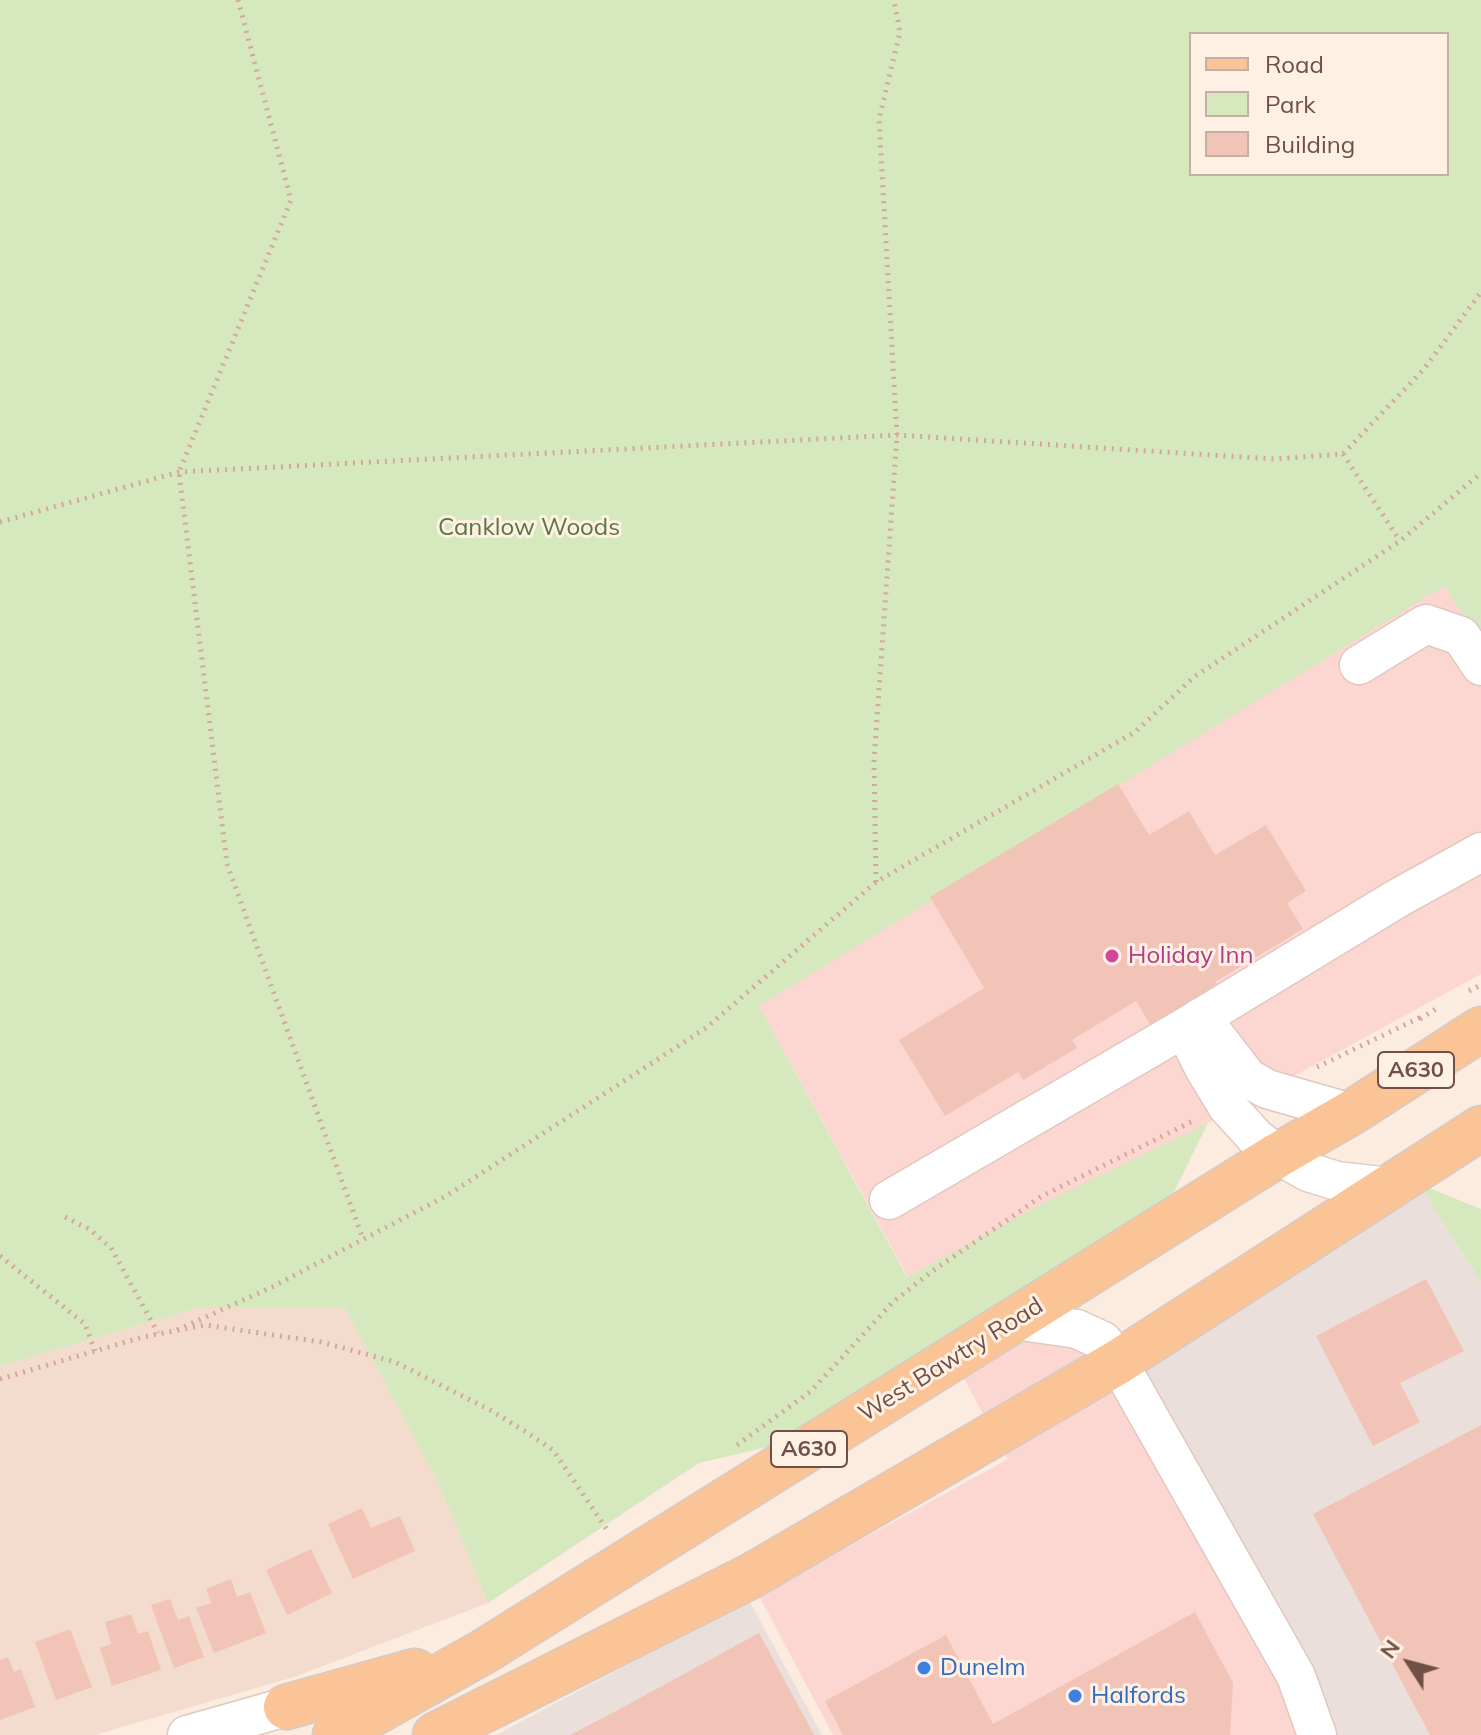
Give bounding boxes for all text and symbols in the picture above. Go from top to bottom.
legend [1189,32,1449,176]
text: Road [1265,49,1324,79]
text: Park [1265,89,1316,119]
text: Building [1265,129,1355,159]
park label: Canklow Woods [438,514,620,542]
place label: Holiday Inn [1128,942,1254,970]
marker: Holiday Inn [1103,947,1121,965]
road number: A630 [1378,1052,1454,1088]
street label: West Bawtry Road [853,1292,1049,1428]
road number: A630 [771,1431,847,1467]
north arrow [1369,1623,1449,1703]
text: N [1373,1634,1406,1664]
place label: Dunelm [940,1654,1026,1682]
marker: Dunelm [915,1659,933,1677]
place label: Halfords [1091,1682,1186,1710]
marker: Halfords [1066,1687,1084,1705]

